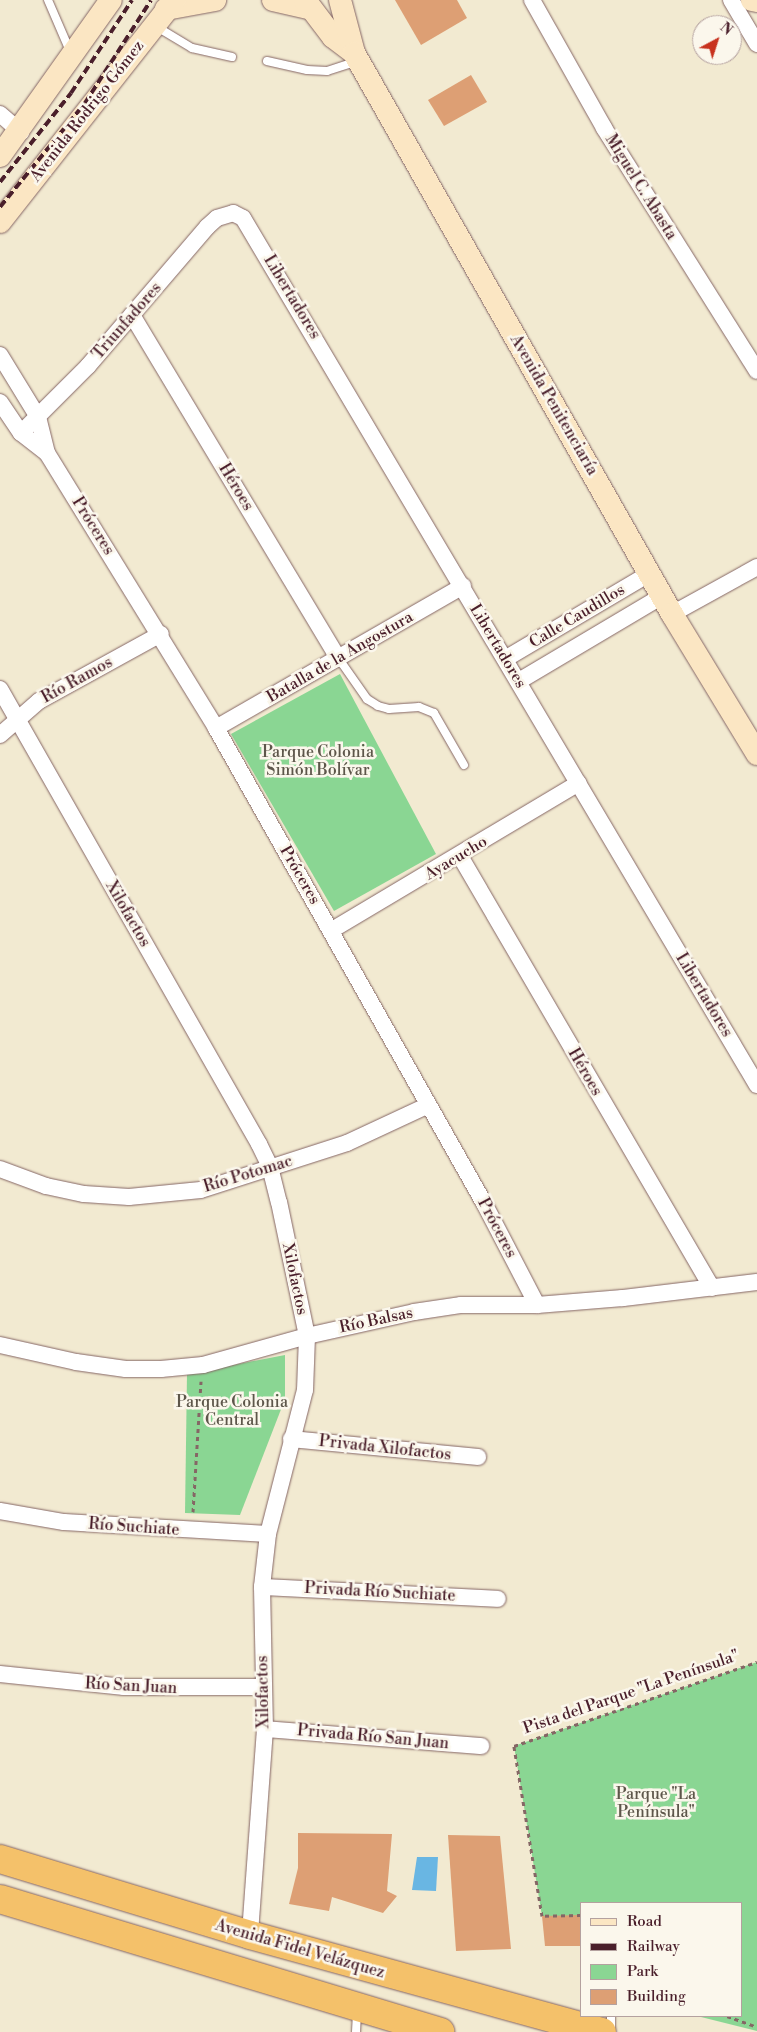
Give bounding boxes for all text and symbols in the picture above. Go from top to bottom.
north arrow [692,15,742,65]
text: N [716,19,736,40]
street label: Avenida Rodrigo Gómez [26,37,148,185]
street label: Miguel C. Abasta [601,131,681,243]
street label: Libertadores [259,252,325,342]
street label: Triunfadores [88,279,166,363]
street label: Avenida Penitenciaría [506,331,602,479]
street label: Héroes [214,460,258,514]
street label: Próceres [68,493,118,559]
street label: Calle Caudillos [526,580,628,652]
street label: Libertadores [465,601,531,691]
street label: Batalla de la Angostura [264,607,416,707]
street label: Río Ramos [38,653,116,707]
park label: Parque Colonia Simón Bolívar [262,742,374,780]
street label: Ayacucho [421,832,491,884]
street label: Próceres [276,842,324,908]
street label: Xilofactos [101,878,155,950]
street label: Libertadores [671,950,737,1040]
street label: Héroes [564,1045,606,1099]
street label: Río Potomac [201,1151,295,1197]
street label: Próceres [473,1195,521,1261]
street label: Xilofactos [278,1241,312,1317]
street label: Río Balsas [337,1303,415,1337]
park label: Parque Colonia Central [176,1392,288,1430]
street label: Privada Xilofactos [318,1432,452,1464]
street label: Río Suchiate [88,1514,180,1540]
street label: Privada Río Suchiate [304,1578,456,1606]
street label: Pista del Parque "La Península" [520,1646,742,1738]
street label: Xilofactos [253,1655,273,1729]
street label: Río San Juan [84,1674,178,1698]
street label: Privada Río San Juan [296,1721,450,1753]
park label: Parque "La Península" [616,1784,696,1822]
legend [580,1902,742,2017]
text: Road [627,1912,662,1931]
street label: Avenida Fidel Velázquez [213,1916,387,1982]
text: Railway [627,1937,680,1956]
text: Park [627,1962,658,1981]
text: Building [627,1987,686,2006]

